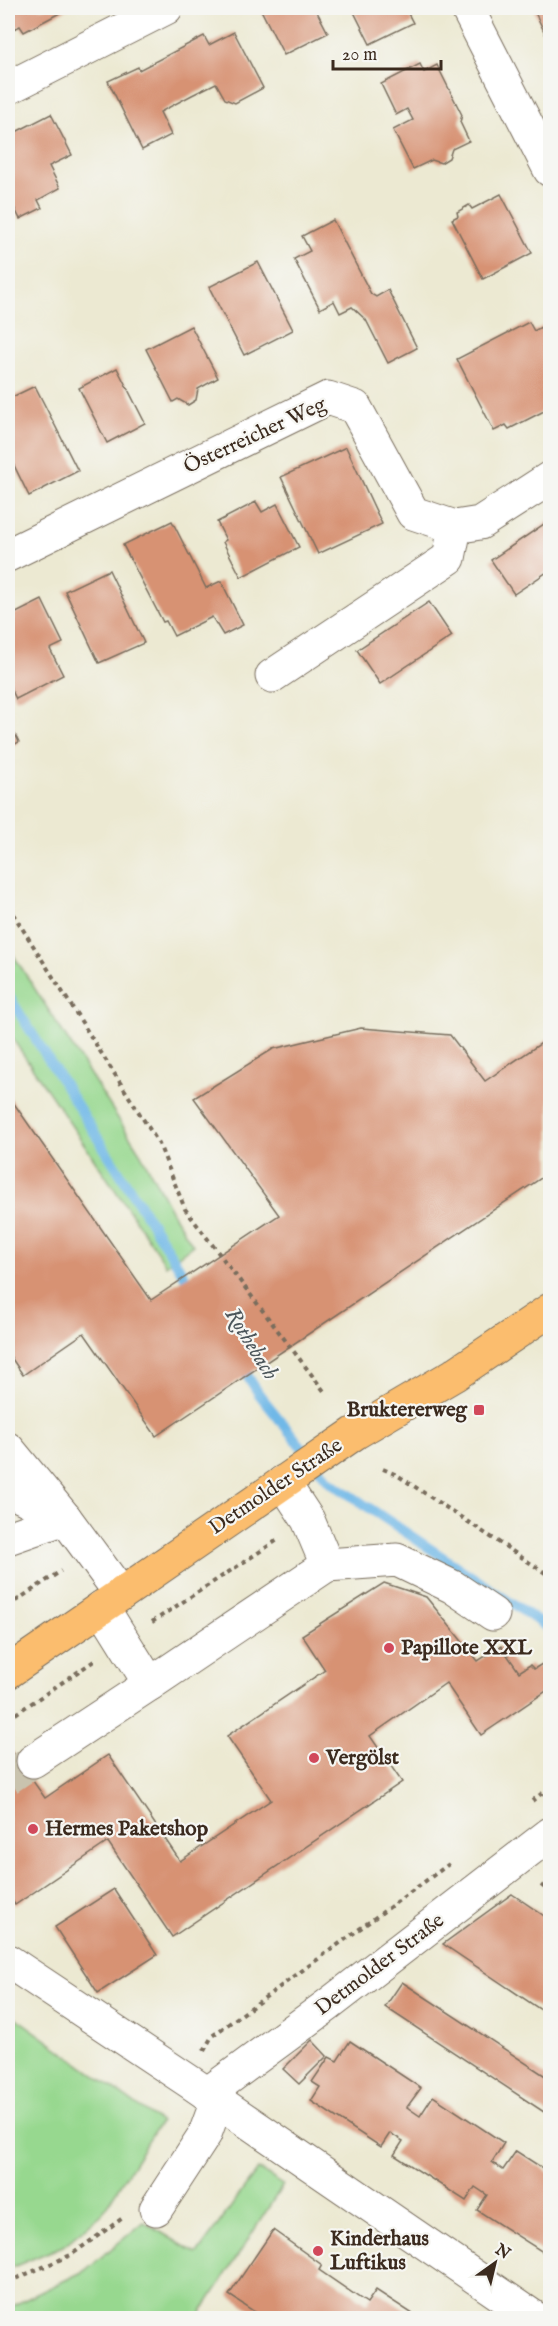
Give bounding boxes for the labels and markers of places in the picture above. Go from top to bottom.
place label: Bruktererweg [347,1397,468,1424]
marker: Bruktererweg [472,1403,486,1417]
place label: Papillote XXL [401,1635,533,1662]
marker: Papillote XXL [382,1641,396,1655]
place label: Vergölst [325,1745,400,1772]
marker: Vergölst [307,1751,321,1765]
place label: Hermes Paketshop [45,1816,209,1843]
marker: Hermes Paketshop [26,1822,40,1836]
place label: Kinderhaus Luftikus [330,2226,429,2277]
marker: Kinderhaus Luftikus [311,2244,325,2258]

